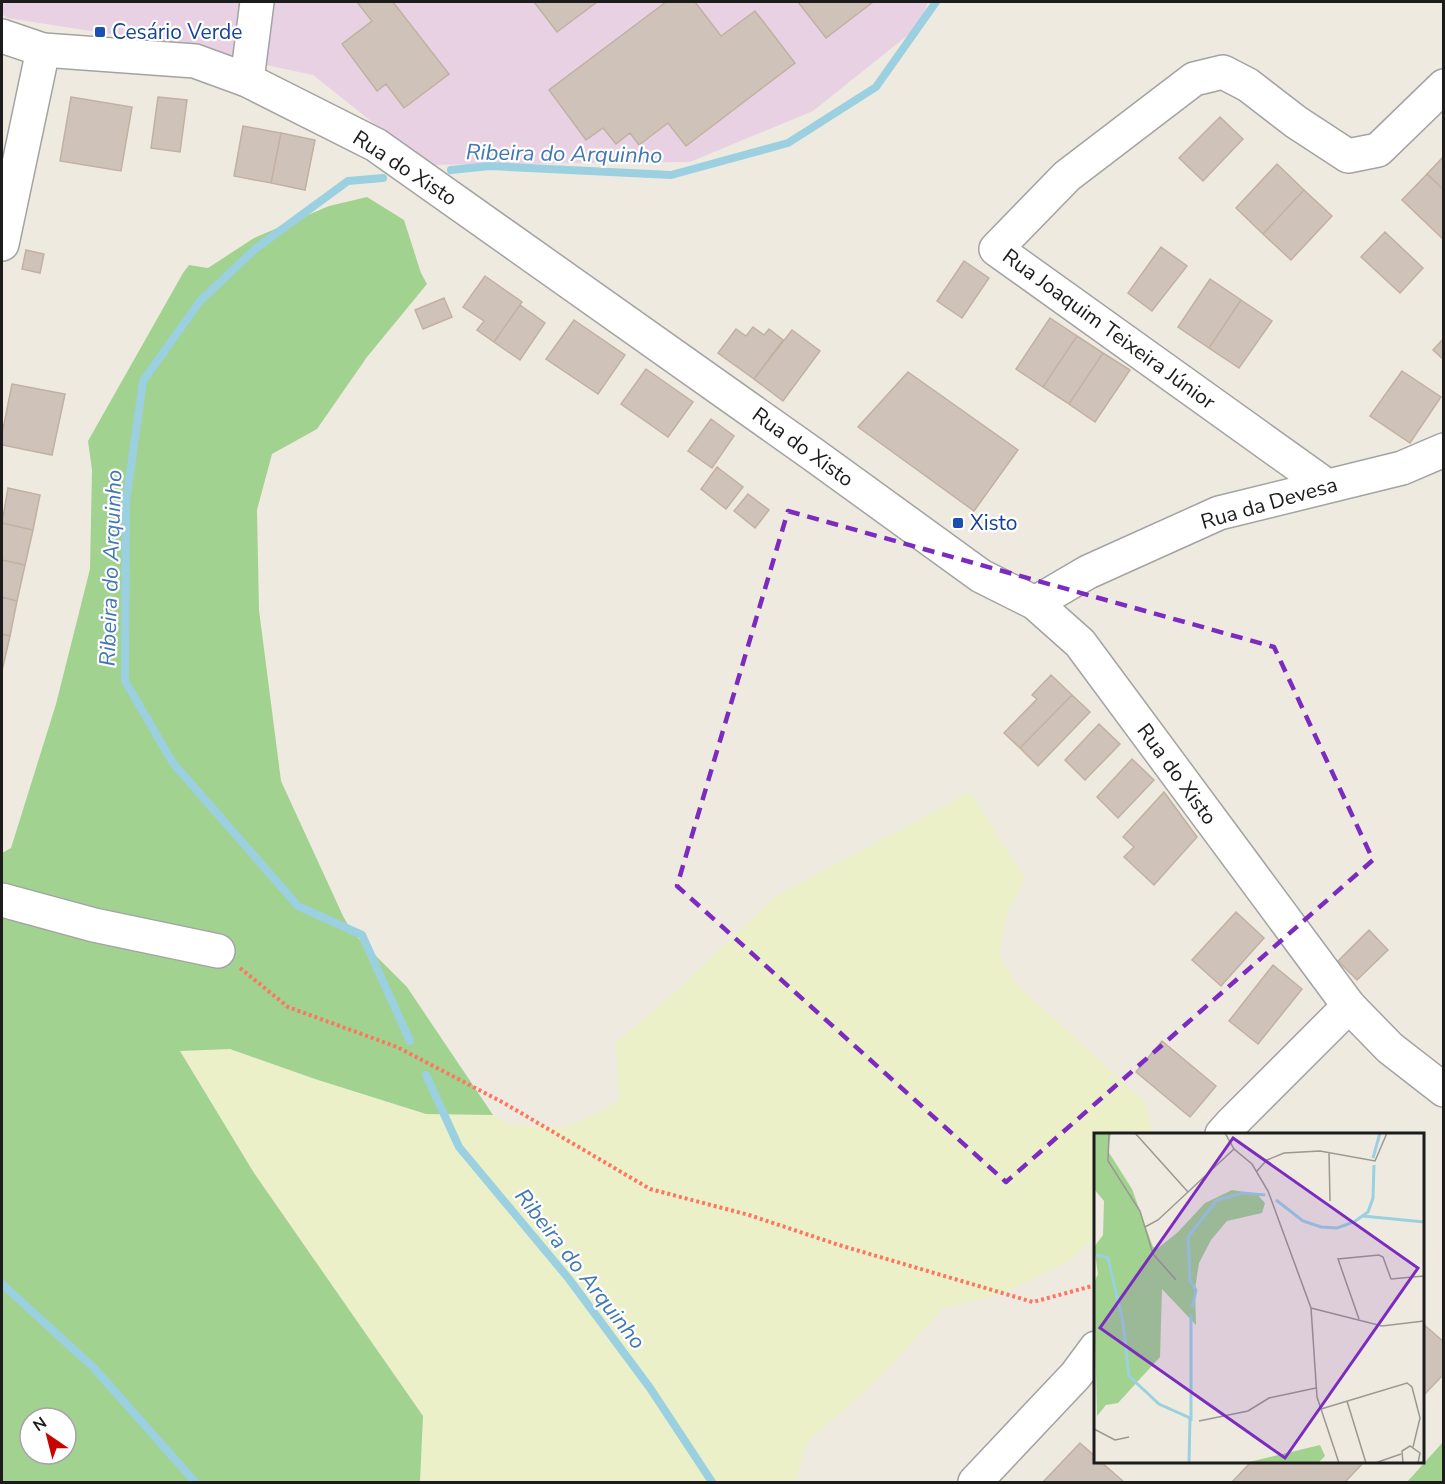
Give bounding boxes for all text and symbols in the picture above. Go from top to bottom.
place label: Cesário Verde [112,18,242,46]
marker: Cesário Verde [93,25,107,39]
street label: Rua do Xisto [347,124,463,212]
water label: Ribeira do Arquinho [465,137,663,171]
street label: Rua Joaquim Teixeira Júnior [997,242,1221,416]
street label: Rua do Xisto [747,401,859,493]
water label: Ribeira do Arquinho [93,469,129,667]
street label: Rua da Devesa [1197,470,1341,536]
place label: Xisto [970,509,1017,537]
marker: Xisto [951,516,965,530]
street label: Rua do Xisto [1131,718,1223,830]
inset map [1094,1133,1424,1463]
water label: Ribeira do Arquinho [508,1182,652,1356]
north arrow [18,1406,78,1466]
text: N [29,1412,51,1437]

